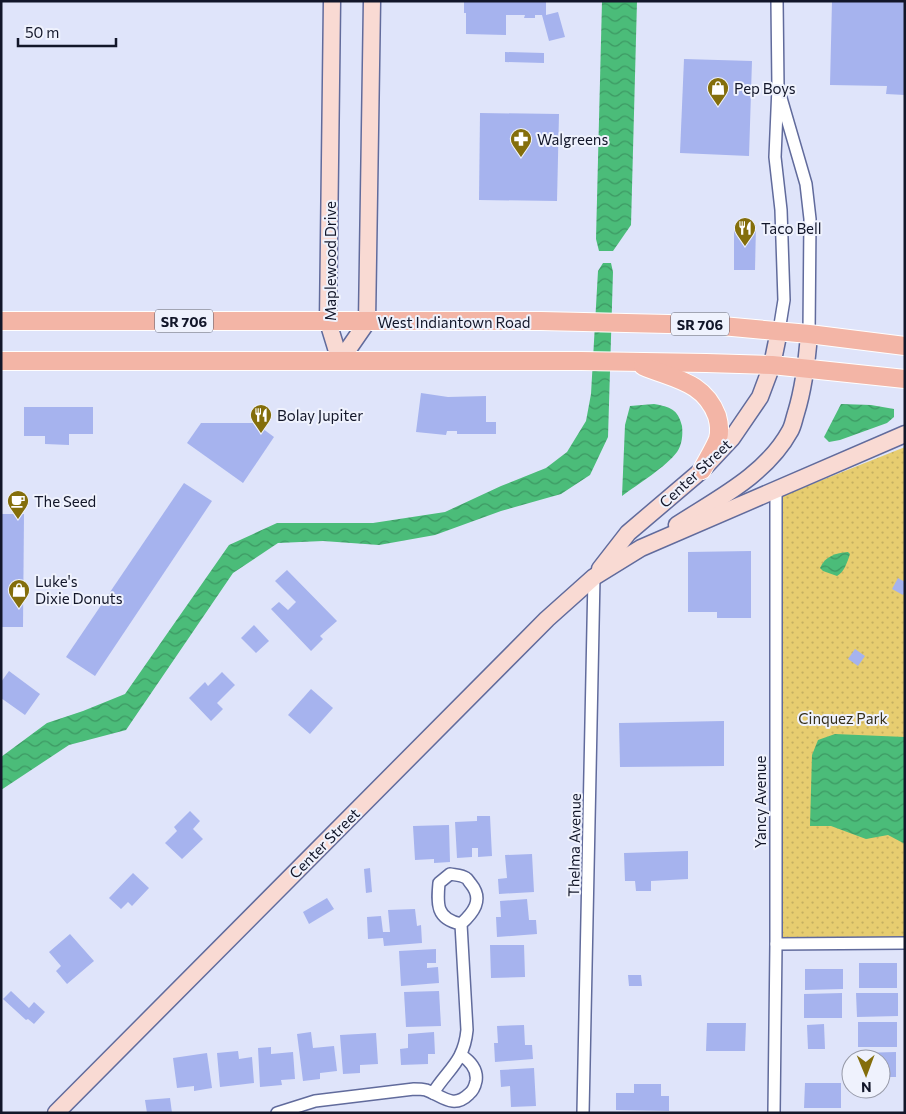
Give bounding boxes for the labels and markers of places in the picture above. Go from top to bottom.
shop icon: Pep Boys [706,76,730,107]
place label: Pep Boys [734,79,796,97]
pharmacy icon: Walgreens [509,127,533,158]
place label: Walgreens [537,130,608,148]
restaurant icon: Taco Bell [733,216,757,247]
place label: Taco Bell [761,219,822,237]
restaurant icon: Bolay Jupiter [249,403,273,434]
place label: Bolay Jupiter [277,406,363,424]
cafe icon: The Seed [6,489,30,520]
place label: The Seed [34,492,96,510]
place label: Luke's Dixie Donuts [35,572,123,607]
shop icon: Luke's Dixie Donuts [7,578,31,609]

